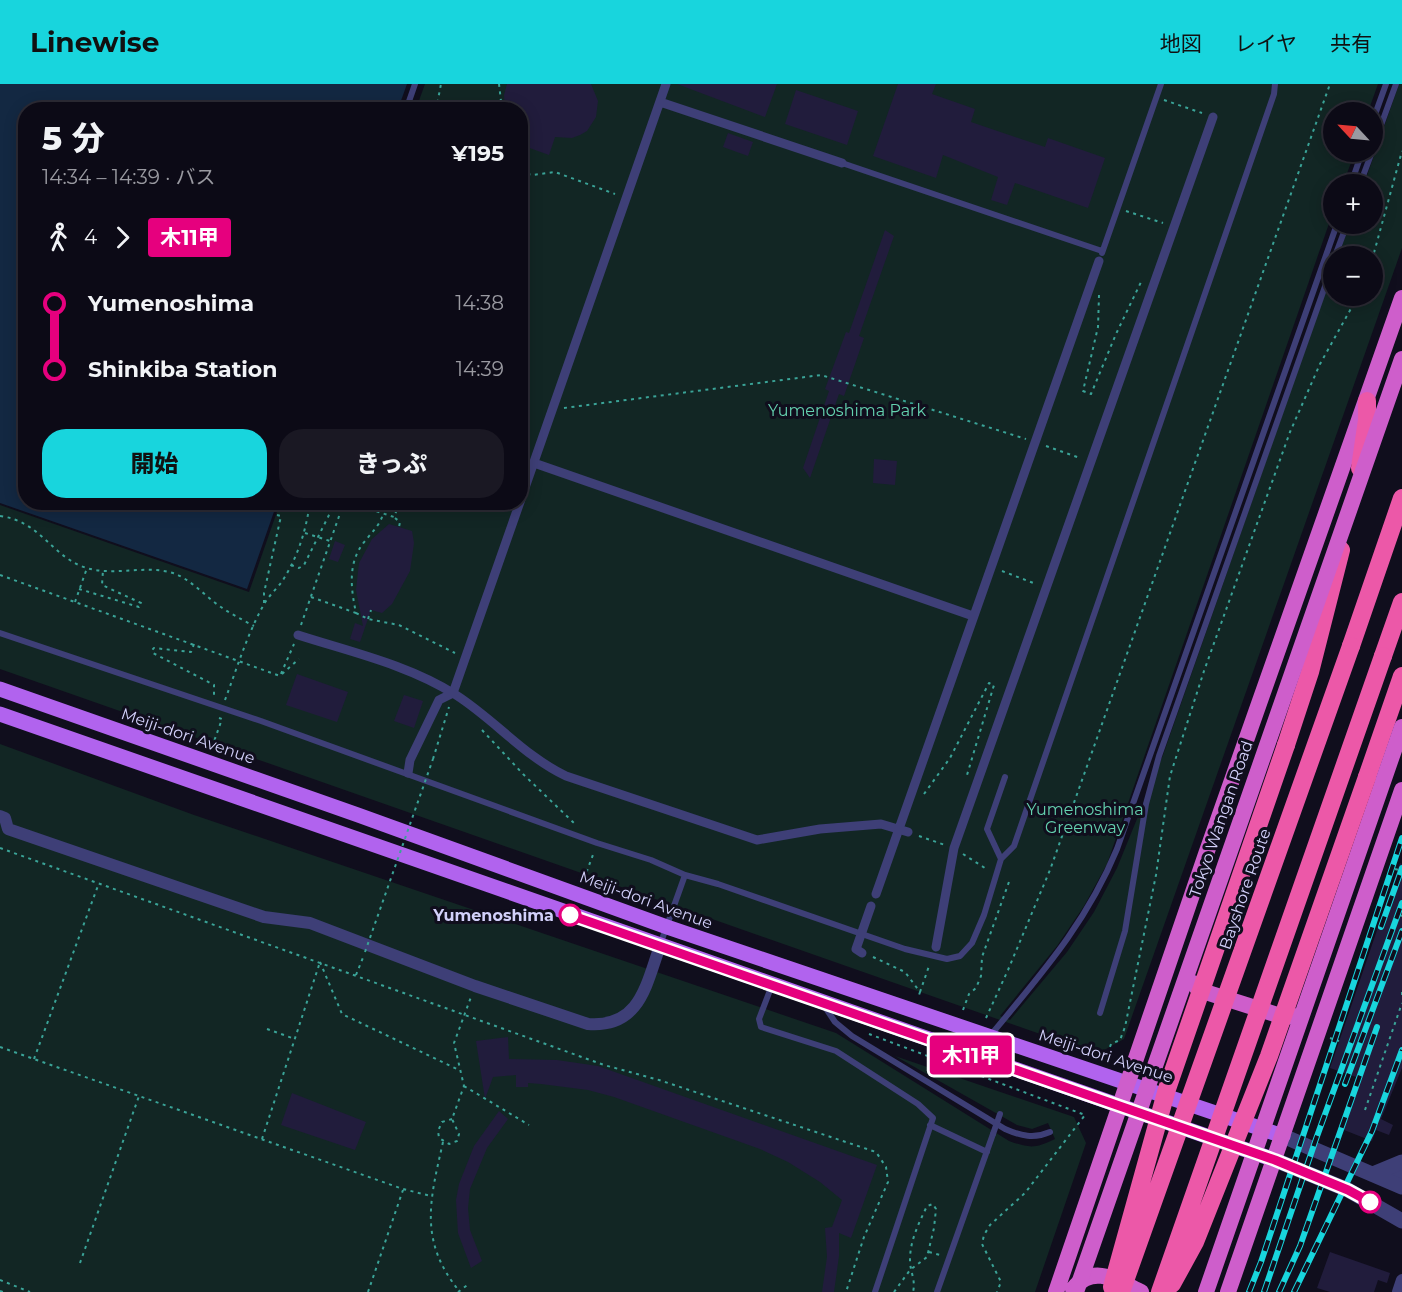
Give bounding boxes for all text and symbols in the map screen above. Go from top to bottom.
text: Linewise [30,25,159,59]
text: 地図 [1160,31,1202,56]
text: レイヤ [1235,31,1297,56]
text: 共有 [1330,31,1372,56]
north arrow [1323,102,1383,162]
map controls [1323,102,1383,306]
text: 5 分 [42,118,105,158]
text: ¥195 [451,140,504,167]
text: 14:34 – 14:39 · バス [42,165,216,189]
button: + [1323,174,1383,234]
icon: walk [42,221,75,254]
icon: forward [106,221,139,254]
text: 4 [84,225,97,249]
text: 木11甲 [160,225,219,250]
button: − [1323,246,1383,306]
text: Yumenoshima [88,290,254,317]
text: 14:38 [455,291,504,315]
text: Shinkiba Station [88,356,277,383]
text: 14:39 [456,357,504,381]
park label: Yumenoshima Park [768,401,926,420]
button: 開始 [42,429,267,498]
button: きっぷ [279,429,504,498]
street label: Meiji-dori Avenue [119,704,257,768]
street label: Tokyo Wangan Road [1185,738,1257,900]
park label: Yumenoshima Greenway [1026,800,1144,837]
street label: Bayshore Route [1215,826,1275,952]
street label: Meiji-dori Avenue [577,867,715,933]
marker: Yumenoshima [559,904,581,926]
place label: Yumenoshima [432,906,554,925]
street label: Meiji-dori Avenue [1036,1025,1176,1087]
line badge: 木11甲 [929,1036,1013,1074]
text: 木11甲 [942,1043,1000,1068]
unlabelled marker [1359,1191,1381,1213]

